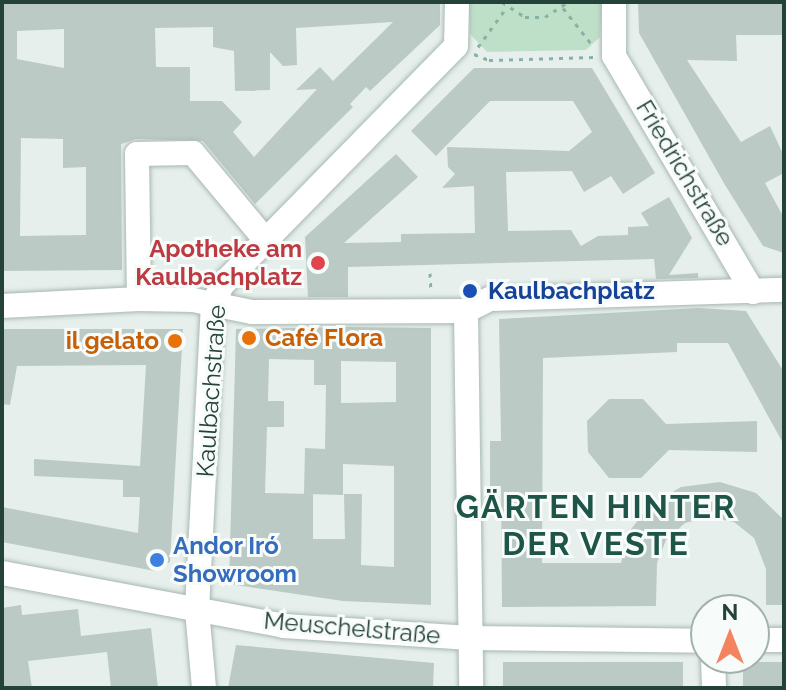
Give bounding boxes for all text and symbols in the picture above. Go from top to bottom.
street label: Friedrichstraße [630,95,740,251]
place label: Apotheke am Kaulbachplatz [135,235,302,291]
marker: Apotheke am Kaulbachplatz [309,254,327,272]
place label: Kaulbachplatz [488,277,655,305]
marker: Kaulbachplatz [459,280,481,302]
street label: Kaulbachstraße [191,304,231,478]
place label: Café Flora [265,324,383,352]
place label: il gelato [65,327,159,355]
marker: Café Flora [240,329,258,347]
marker: il gelato [166,332,184,350]
district label: GÄRTEN HINTER DER VESTE [456,489,736,564]
place label: Andor Iró Showroom [173,532,297,588]
marker: Andor Iró Showroom [148,551,166,569]
north arrow [690,594,770,674]
text: N [722,599,738,625]
street label: Meuschelstraße [263,606,441,650]

